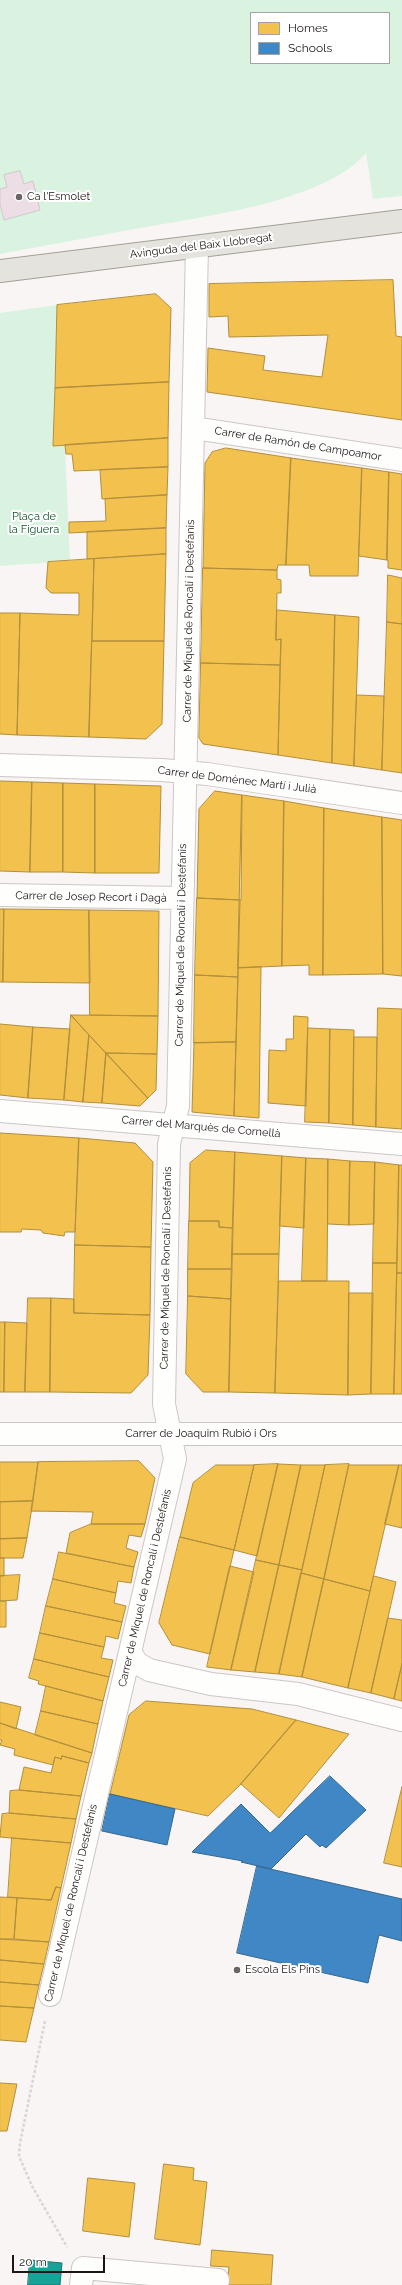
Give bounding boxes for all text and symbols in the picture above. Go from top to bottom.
legend [250,12,390,64]
text: Homes [288,21,328,35]
text: Schools [288,41,332,55]
place label: Ca l'Esmolet [27,190,90,204]
marker: Ca l'Esmolet [14,192,24,202]
street label: Avinguda del Baix Llobregat [129,231,273,261]
street label: Carrer de Ramón de Campoamor [214,424,382,464]
park label: Plaça de la Figuera [9,510,59,536]
street label: Carrer de Miquel de Roncalí i Destefanis [181,520,197,722]
street label: Carrer de Domènec Martí i Julià [157,764,317,796]
street label: Carrer de Miquel de Roncalí i Destefanis [173,844,189,1046]
street label: Carrer de Josep Recort i Dagà [15,889,167,905]
street label: Carrer del Marquès de Cornellà [121,1113,281,1141]
street label: Carrer de Miquel de Roncalí i Destefanis [158,1167,174,1369]
street label: Carrer de Joaquim Rubió i Ors [125,1427,277,1441]
street label: Carrer de Miquel de Roncalí i Destefanis [116,1488,174,1688]
street label: Carrer de Miquel de Roncalí i Destefanis [42,1803,100,2003]
place label: Escola Els Pins [245,1963,320,1977]
marker: Escola Els Pins [232,1965,242,1975]
scale bar [14,2247,107,2273]
text: 20 m [19,2255,47,2269]

